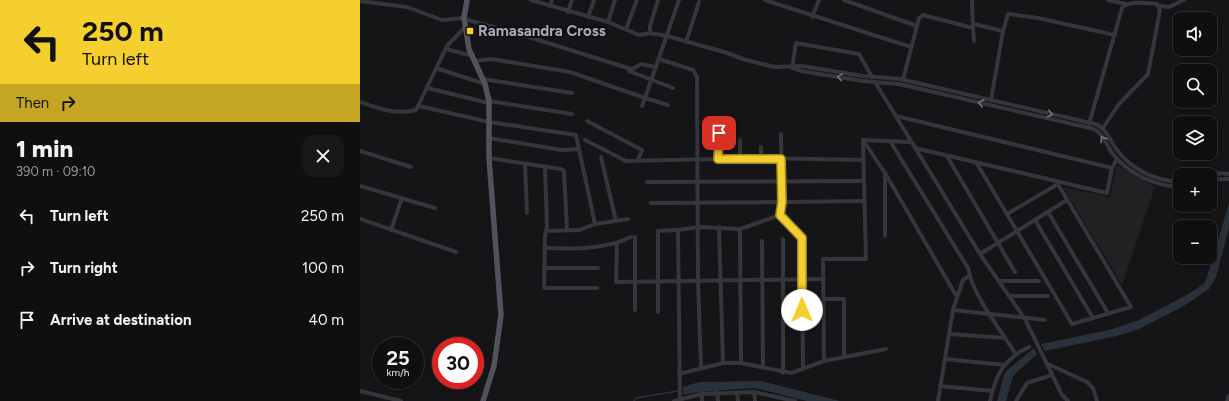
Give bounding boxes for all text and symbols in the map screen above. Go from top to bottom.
map controls [1173,12,1217,264]
button: sound [1173,12,1217,56]
text: 250 m [82,14,164,48]
icon: left [16,16,68,68]
place label: Ramasandra Cross [478,22,606,40]
marker: Ramasandra Cross [465,26,475,36]
text: Turn left [82,48,149,70]
button: search [1173,64,1217,108]
one-way arrow [836,73,843,82]
icon: right [57,92,79,114]
text: Then [16,94,49,112]
one-way arrow [978,99,984,107]
one-way arrow [1047,109,1053,117]
pin [702,116,736,150]
button: layers [1173,116,1217,160]
icon: arrive [708,122,730,144]
text: 1 min [16,134,73,163]
button: close [302,135,344,177]
one-way arrow [1101,136,1108,143]
text: 390 m · 09:10 [16,164,95,179]
button: + [1173,168,1217,212]
icon: left [16,205,38,227]
text: Turn left [50,207,108,225]
text: 250 m [301,207,344,225]
button: − [1173,220,1217,264]
icon: right [16,257,38,279]
text: Turn right [50,259,118,277]
text: 100 m [302,259,344,277]
position arrow [781,289,823,331]
icon: arrive [16,309,38,331]
text: Arrive at destination [50,311,191,329]
text: 40 m [309,311,344,329]
speed limit sign: 30 [432,337,484,389]
text: 25 [386,346,410,370]
text: km/h [387,366,409,379]

